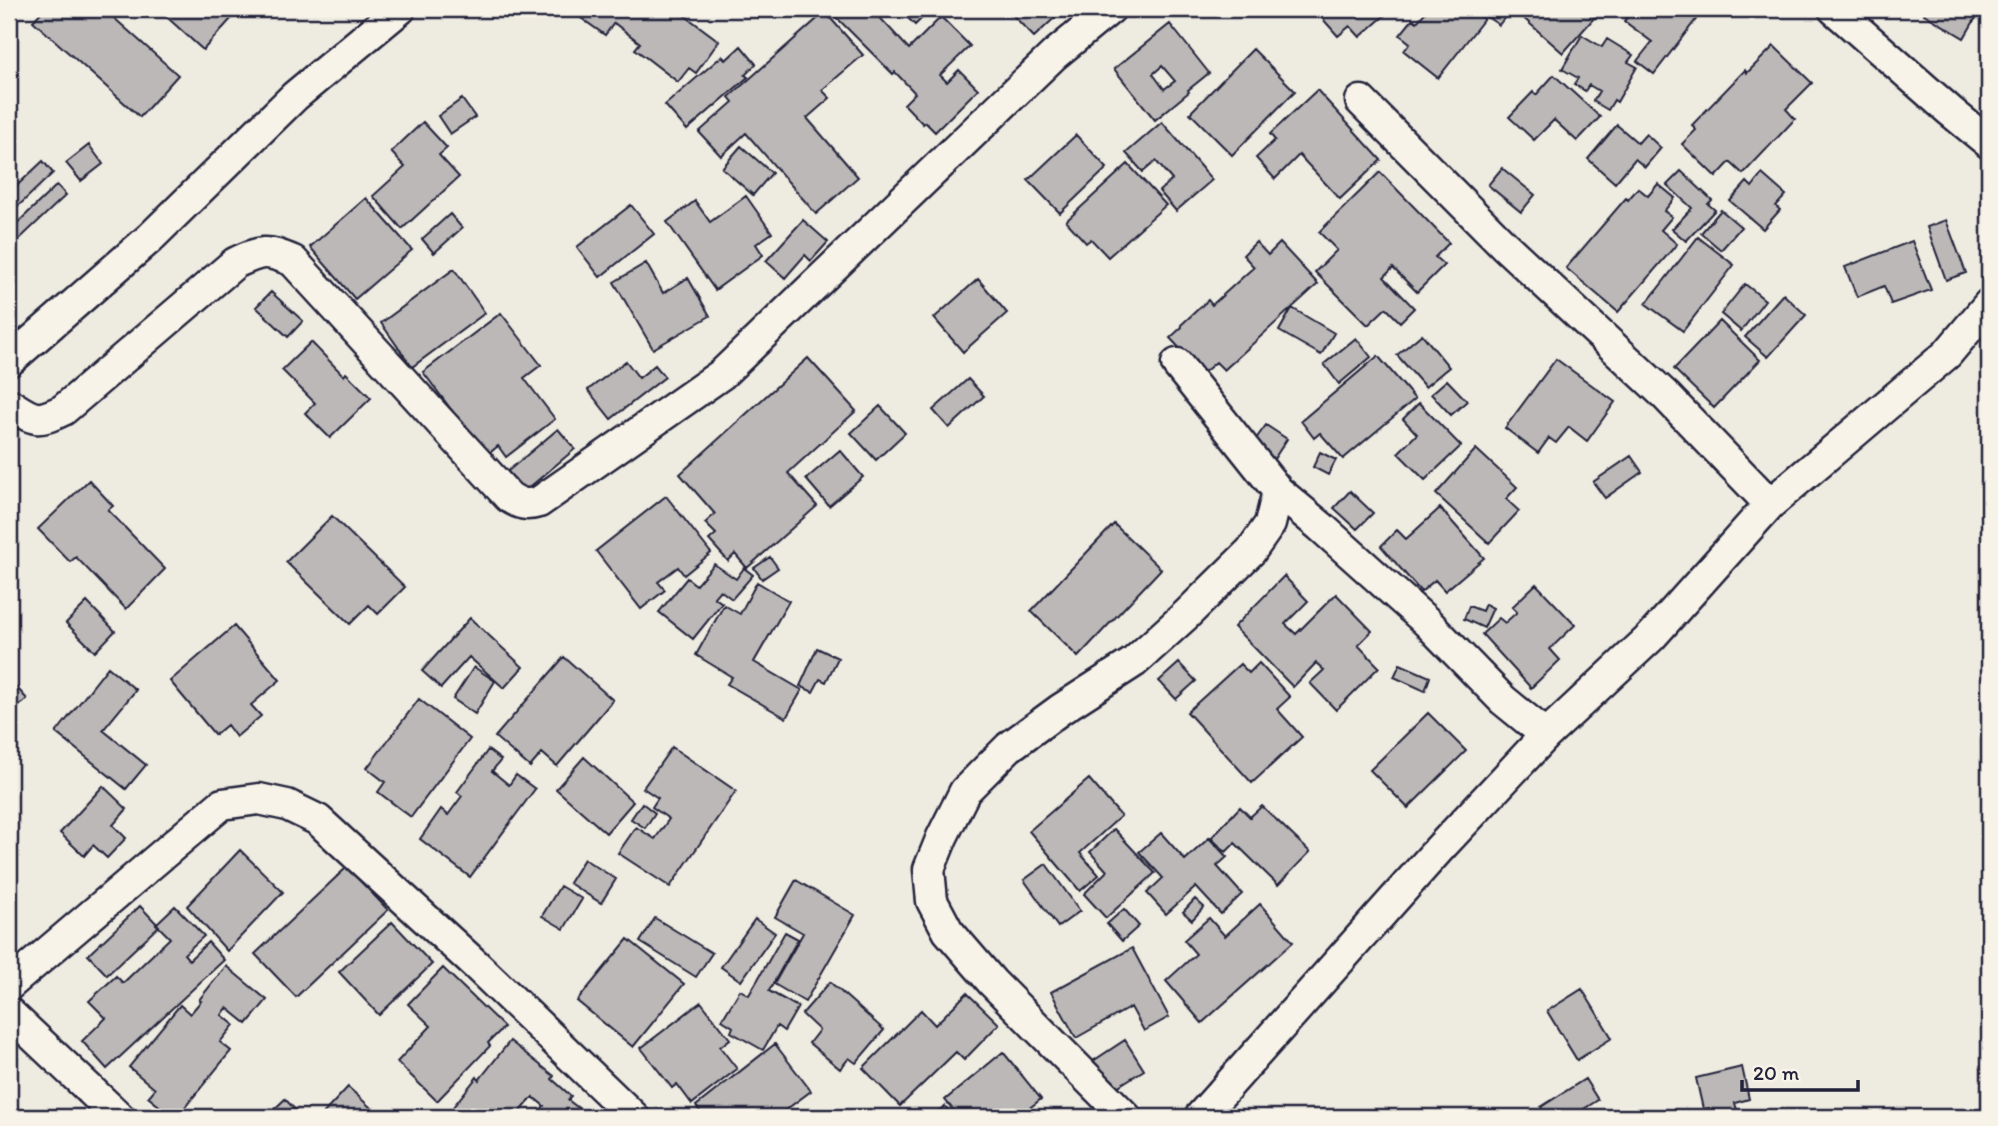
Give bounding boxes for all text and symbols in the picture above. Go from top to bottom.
scale bar [1742,1049,1858,1093]
text: 20 m [1753,1060,1800,1085]

